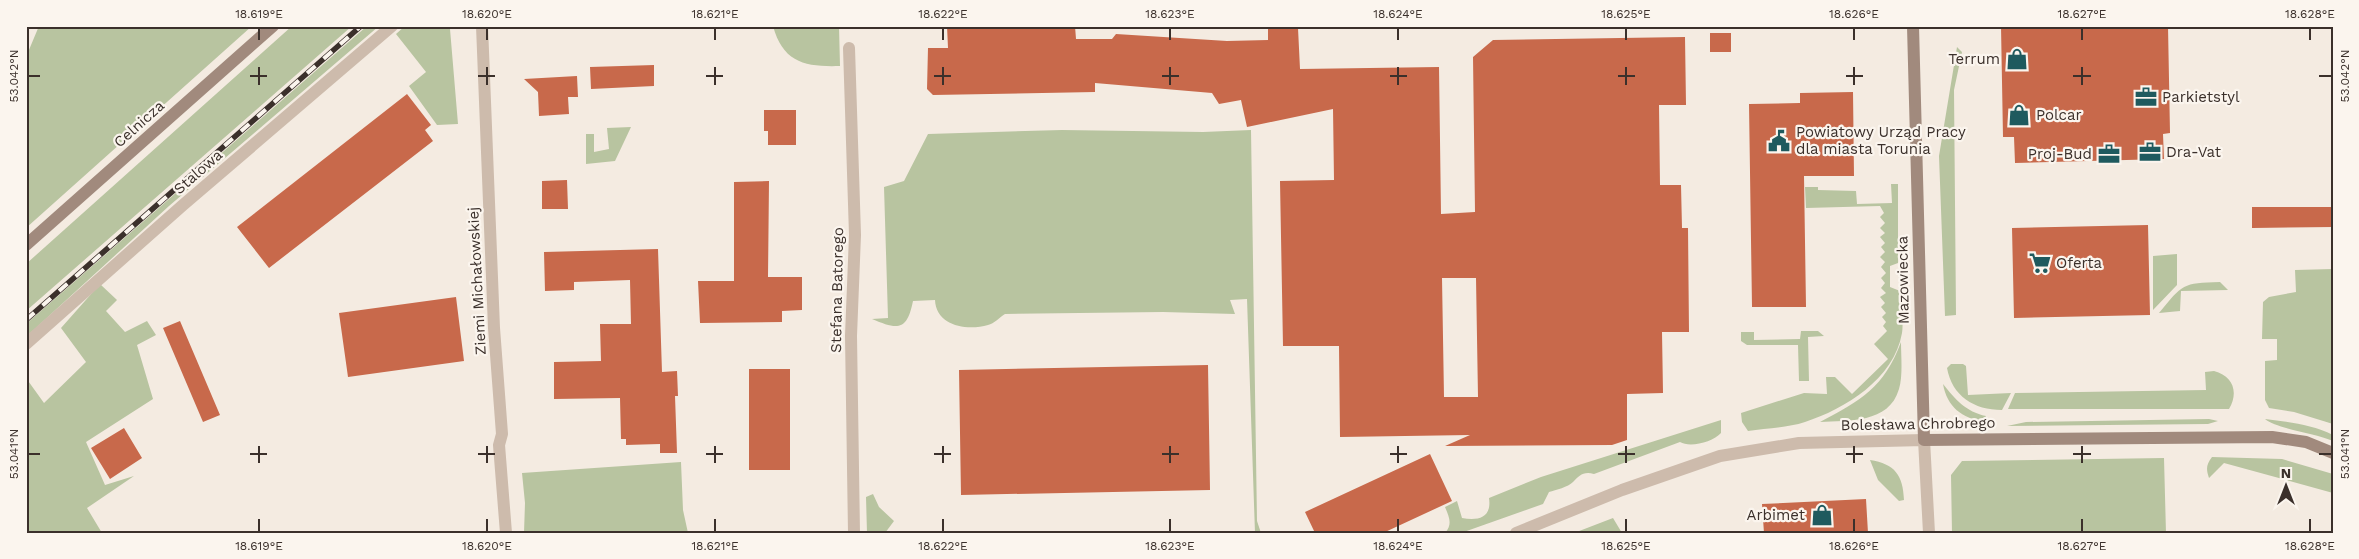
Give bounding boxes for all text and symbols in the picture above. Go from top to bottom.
text: 18.619°E [235,7,283,21]
text: 18.620°E [462,7,512,21]
text: 18.621°E [691,7,739,21]
text: 18.622°E [918,7,968,21]
text: 18.623°E [1145,7,1195,21]
text: 18.624°E [1373,7,1423,21]
text: 18.625°E [1601,7,1651,21]
text: 18.626°E [1829,7,1879,21]
text: 18.627°E [2057,7,2107,21]
text: 18.628°E [2285,7,2335,21]
shop icon: Terrum [2004,46,2030,72]
text: 53.042°N [7,49,21,103]
text: 53.042°N [2338,49,2352,103]
place label: Terrum [1948,50,2000,68]
office icon: Parkietstyl [2133,84,2159,110]
place label: Parkietstyl [2162,88,2240,106]
street label: Celnicza [110,96,168,151]
shop icon: Polcar [2006,102,2032,128]
place label: Polcar [2036,106,2082,124]
place label: Powiatowy Urząd Pracy dla miasta Torunia [1796,123,1966,158]
public building icon: Powiatowy Urząd Pracy dla miasta Torunia [1766,128,1792,154]
office icon: Dra-Vat [2137,139,2163,165]
office icon: Proj-Bud [2096,141,2122,167]
place label: Dra-Vat [2166,143,2222,161]
place label: Proj-Bud [2028,145,2092,163]
street label: Stalowa [170,146,226,198]
street label: Ziemi Michałowskiej [464,207,490,355]
street label: Stefana Batorego [827,227,847,353]
street label: Mazowiecka [1893,235,1913,324]
supermarket icon: Oferta [2027,250,2053,276]
place label: Oferta [2056,254,2103,272]
street label: Bolesława Chrobrego [1840,414,1996,434]
text: 53.041°N [7,429,21,479]
text: 53.041°N [2338,429,2352,479]
north arrow [2262,462,2312,512]
text: N [2281,465,2291,481]
shop icon: Arbimet [1809,502,1835,528]
place label: Arbimet [1747,506,1806,524]
text: 18.619°E [235,539,283,553]
text: 18.620°E [462,539,512,553]
text: 18.621°E [691,539,739,553]
text: 18.622°E [918,539,968,553]
text: 18.623°E [1145,539,1195,553]
text: 18.624°E [1373,539,1423,553]
text: 18.625°E [1601,539,1651,553]
text: 18.626°E [1829,539,1879,553]
text: 18.627°E [2057,539,2107,553]
text: 18.628°E [2285,539,2335,553]

